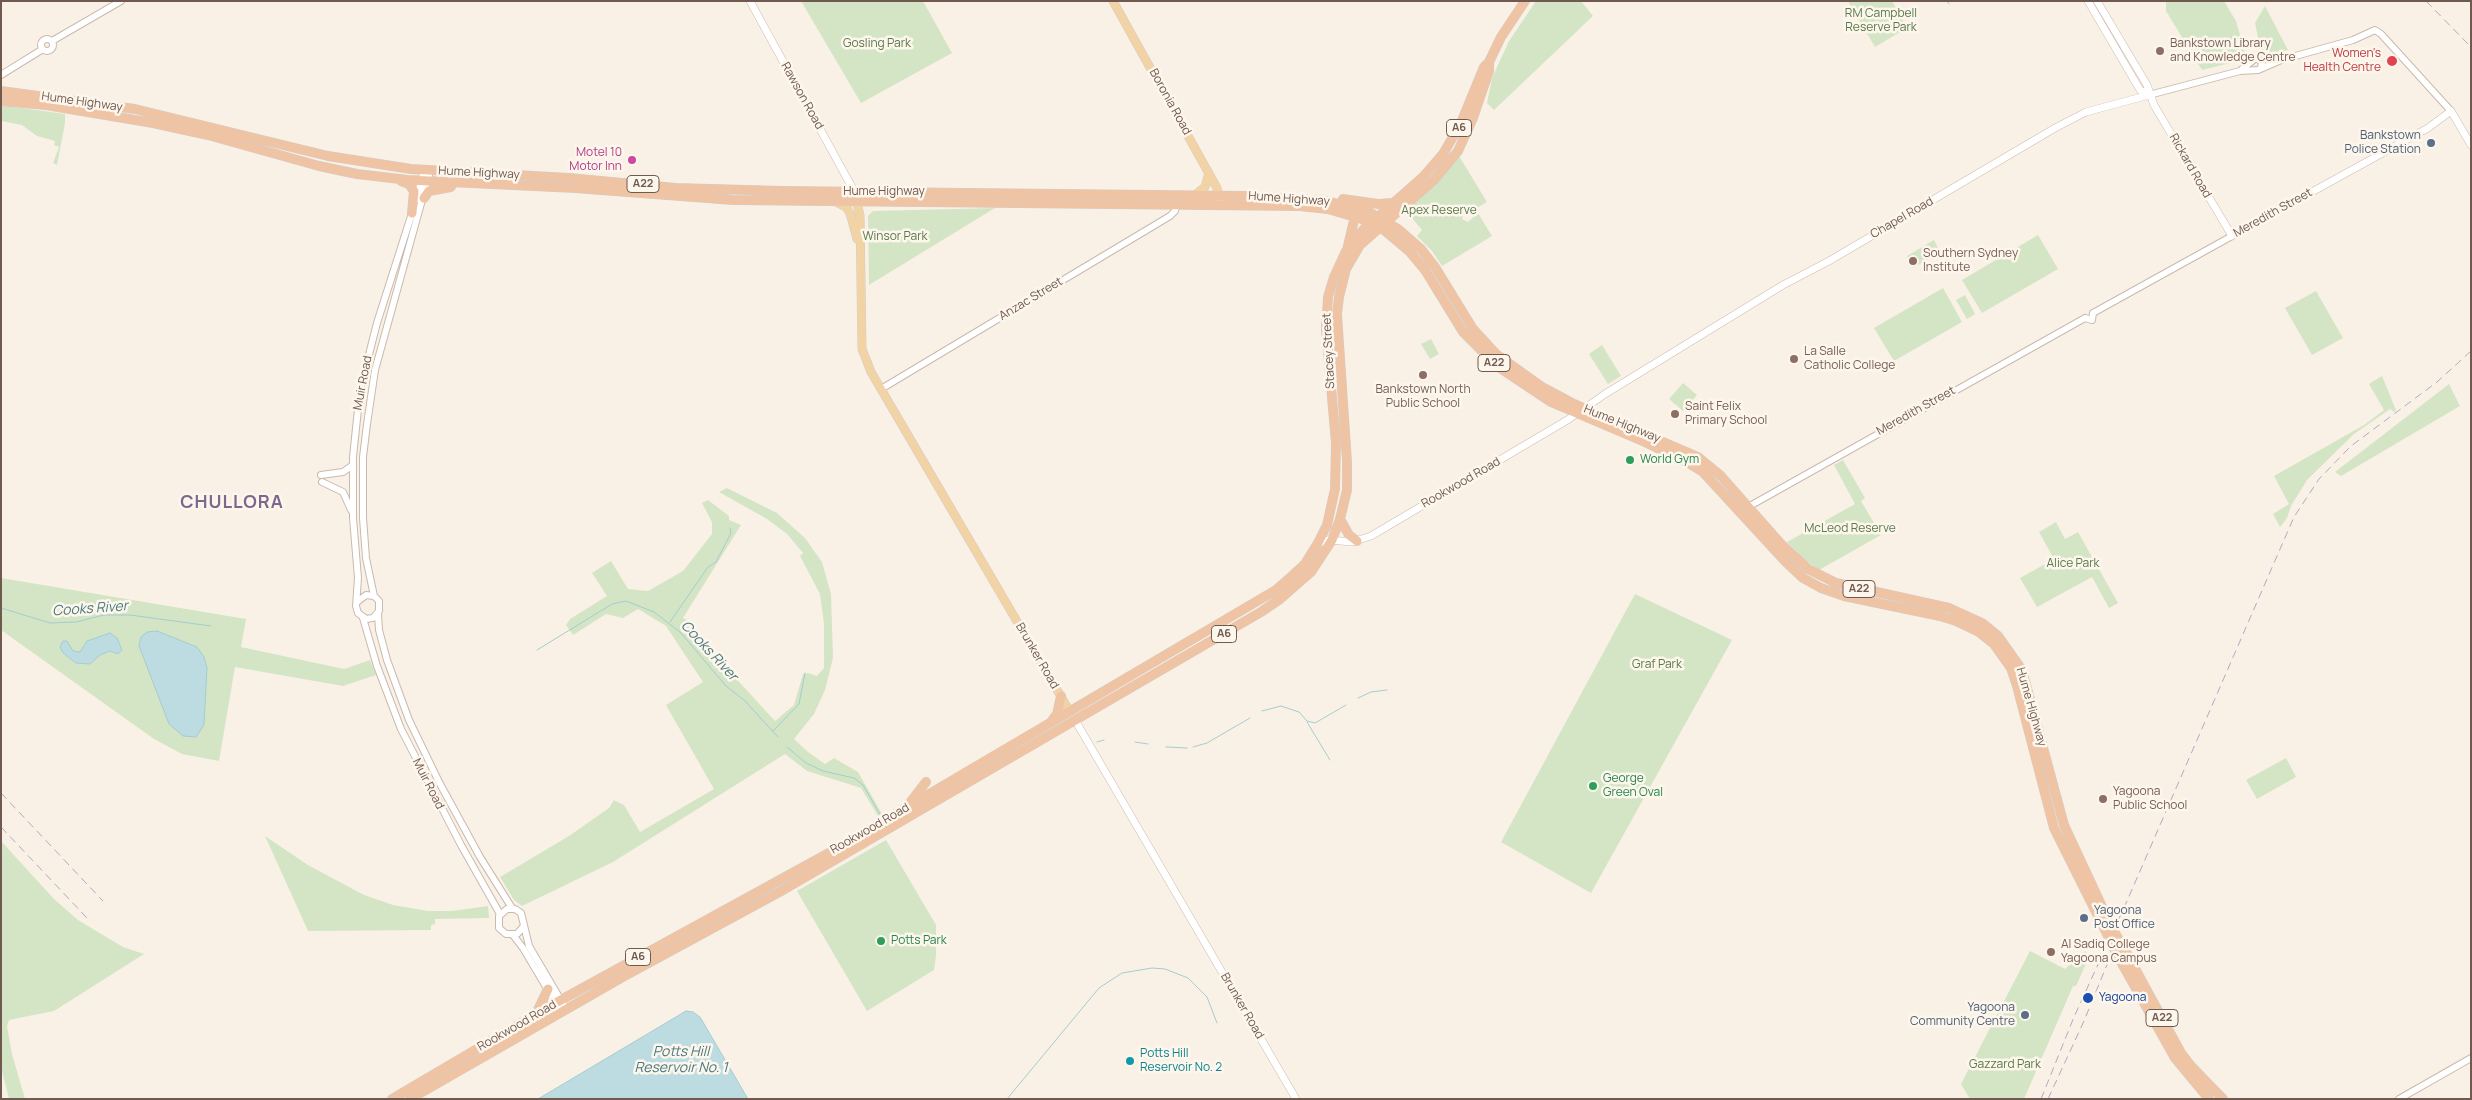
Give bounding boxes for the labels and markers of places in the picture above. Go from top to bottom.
place label: Bankstown Library and Knowledge Centre [2170,37,2296,65]
marker: Bankstown Library and Knowledge Centre [2154,45,2166,57]
place label: Women's Health Centre [2304,47,2381,75]
marker: Women's Health Centre [2385,54,2399,68]
place label: Bankstown Police Station [2345,129,2421,157]
marker: Bankstown Police Station [2425,137,2437,149]
place label: Motel 10 Motor Inn [569,146,622,174]
marker: Motel 10 Motor Inn [626,154,638,166]
place label: Southern Sydney Institute [1923,247,2018,275]
marker: Southern Sydney Institute [1907,255,1919,267]
place label: La Salle Catholic College [1804,345,1895,373]
marker: La Salle Catholic College [1788,353,1800,365]
marker: Bankstown North Public School [1417,369,1429,381]
place label: Bankstown North Public School [1375,383,1471,411]
place label: Saint Felix Primary School [1685,400,1767,428]
marker: Saint Felix Primary School [1669,408,1681,420]
place label: World Gym [1640,453,1699,467]
marker: World Gym [1624,454,1636,466]
place label: George Green Oval [1603,772,1663,800]
marker: George Green Oval [1587,780,1599,792]
place label: Yagoona Public School [2113,785,2187,813]
marker: Yagoona Public School [2097,793,2109,805]
place label: Yagoona Post Office [2094,904,2155,932]
marker: Yagoona Post Office [2078,912,2090,924]
place label: Potts Park [891,934,947,948]
marker: Potts Park [875,935,887,947]
place label: Al Sadiq College Yagoona Campus [2061,938,2157,966]
marker: Al Sadiq College Yagoona Campus [2045,946,2057,958]
marker: Yagoona [2081,991,2095,1005]
place label: Yagoona [2099,991,2146,1005]
place label: Yagoona Community Centre [1910,1001,2015,1029]
marker: Yagoona Community Centre [2019,1009,2031,1021]
place label: Potts Hill Reservoir No. 2 [1140,1047,1222,1075]
marker: Potts Hill Reservoir No. 2 [1124,1055,1136,1067]

